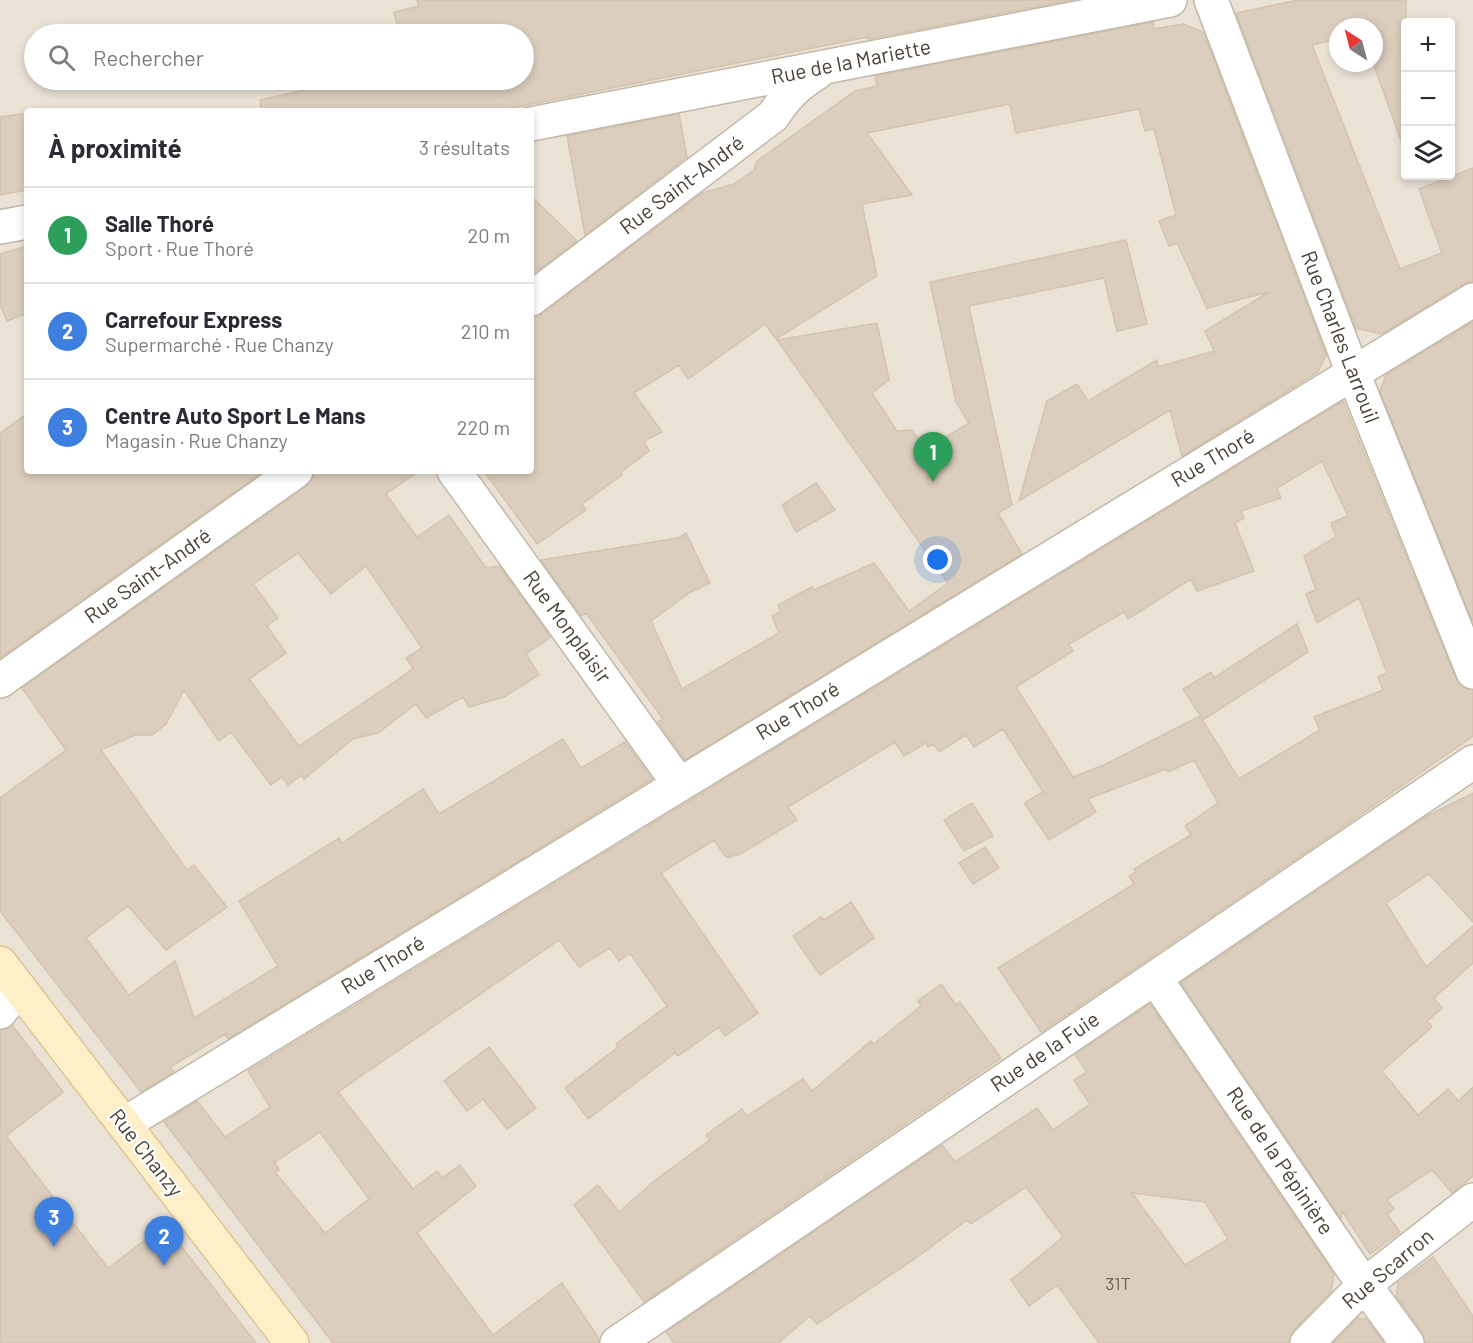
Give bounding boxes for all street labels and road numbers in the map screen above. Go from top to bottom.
street label: Rue de la Mariette [769,33,933,88]
street label: Rue Saint-André [614,129,748,239]
street label: Rue Charles Larrouil [1297,247,1386,426]
street label: Rue Thoré [1166,422,1258,491]
street label: Rue Saint-André [79,522,215,628]
street label: Rue Monplaisir [519,565,618,688]
street label: Rue Thoré [751,675,843,744]
street label: Rue Thoré [336,929,428,998]
street label: Rue de la Fuie [985,1005,1103,1096]
street label: Rue de la Pépinière [1223,1081,1340,1239]
street label: Rue Chanzy [105,1103,189,1201]
street label: Rue Scarron [1336,1222,1438,1313]

